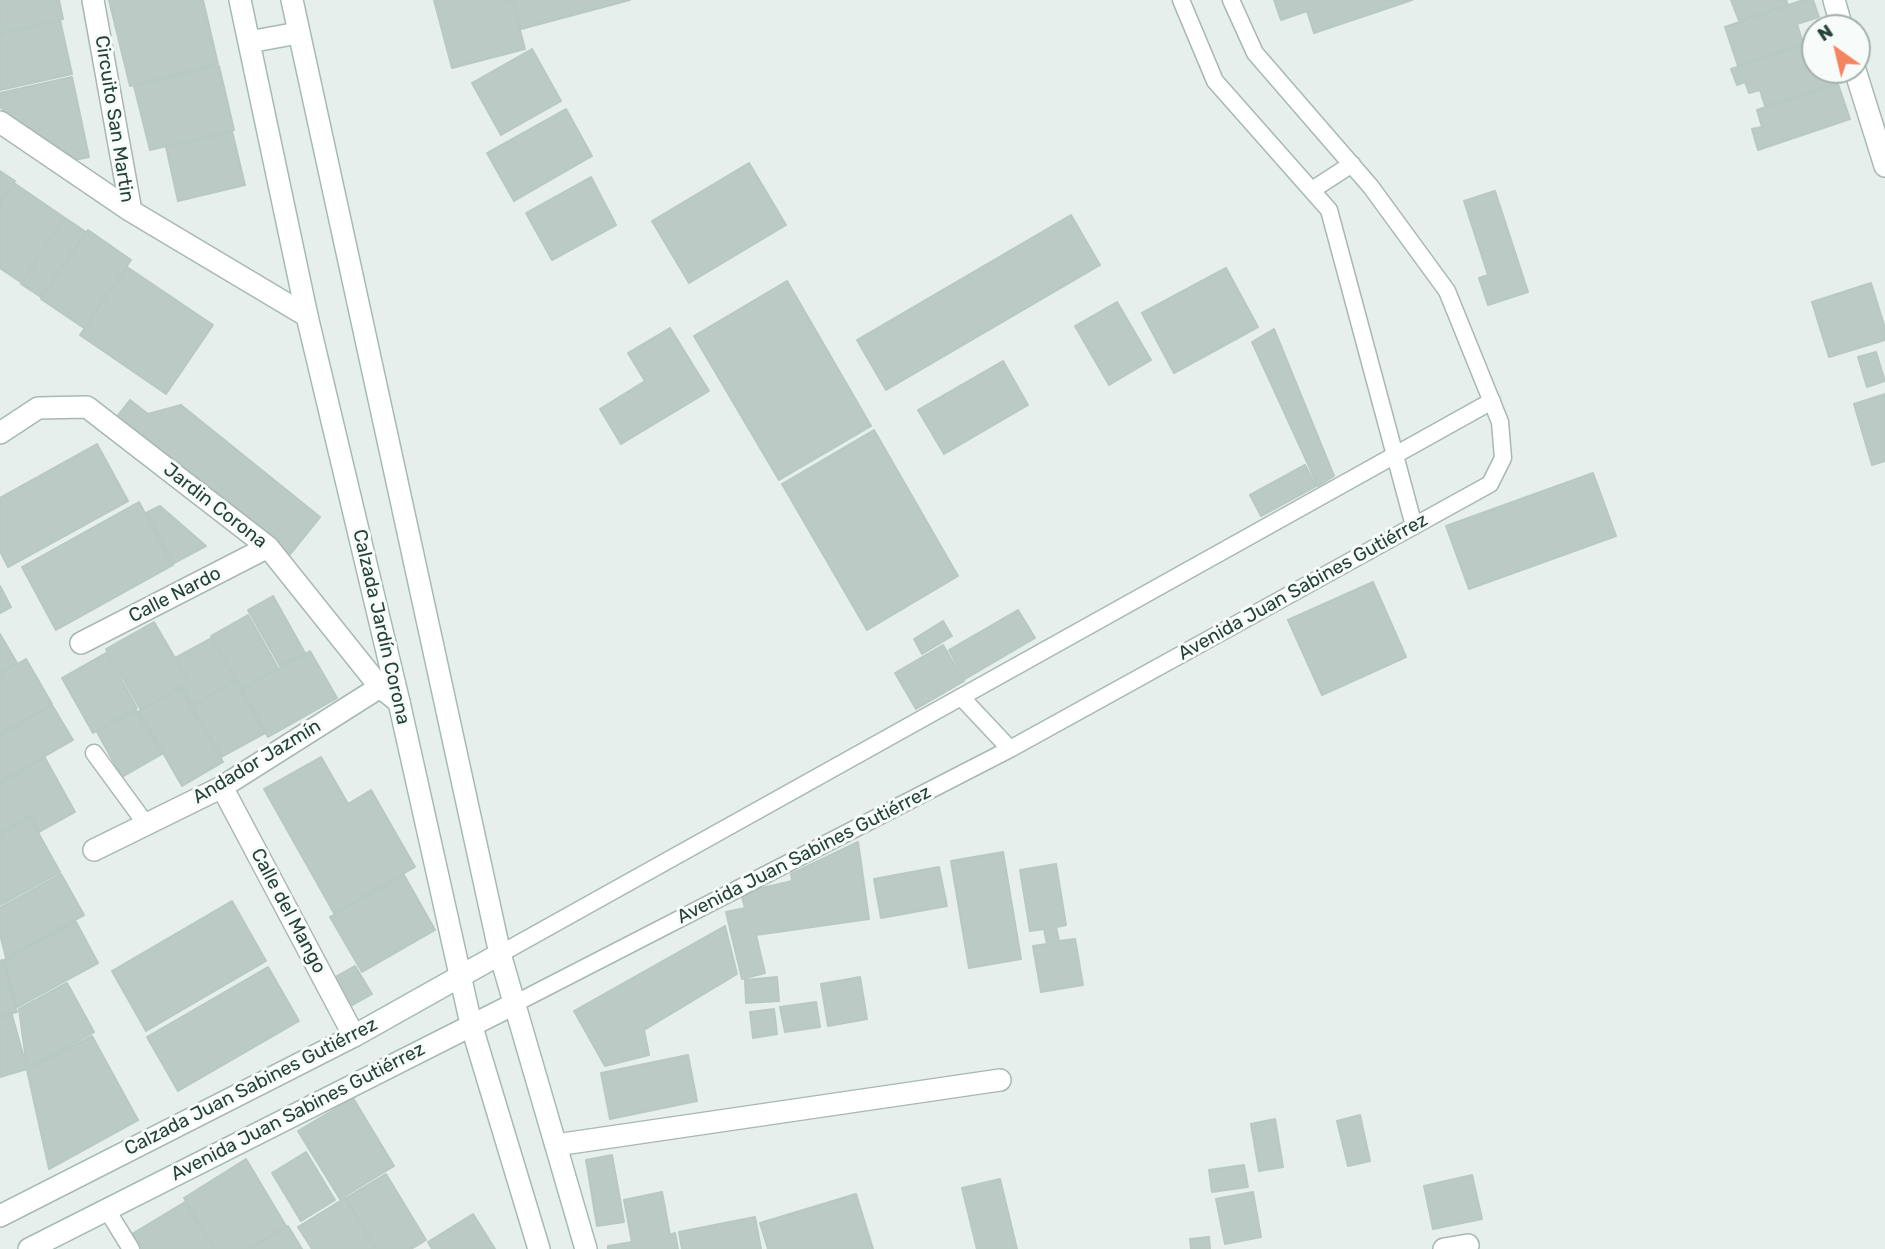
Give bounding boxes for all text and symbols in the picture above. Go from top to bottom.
north arrow [1801,14,1871,84]
text: N [1813,19,1837,46]
street label: Circuito San Martin [90,34,138,204]
street label: Jardin Corona [159,459,271,553]
street label: Avenida Juan Sabines Gutiérrez [1174,509,1432,665]
street label: Calzada Jardín Corona [347,527,415,727]
street label: Calle Nardo [125,562,225,628]
street label: Andador Jazmín [189,715,325,809]
street label: Avenida Juan Sabines Gutiérrez [673,781,935,929]
street label: Calle del Mango [245,845,331,977]
street label: Calzada Juan Sabines Gutiérrez [121,1013,381,1161]
street label: Avenida Juan Sabines Gutiérrez [167,1038,429,1186]

